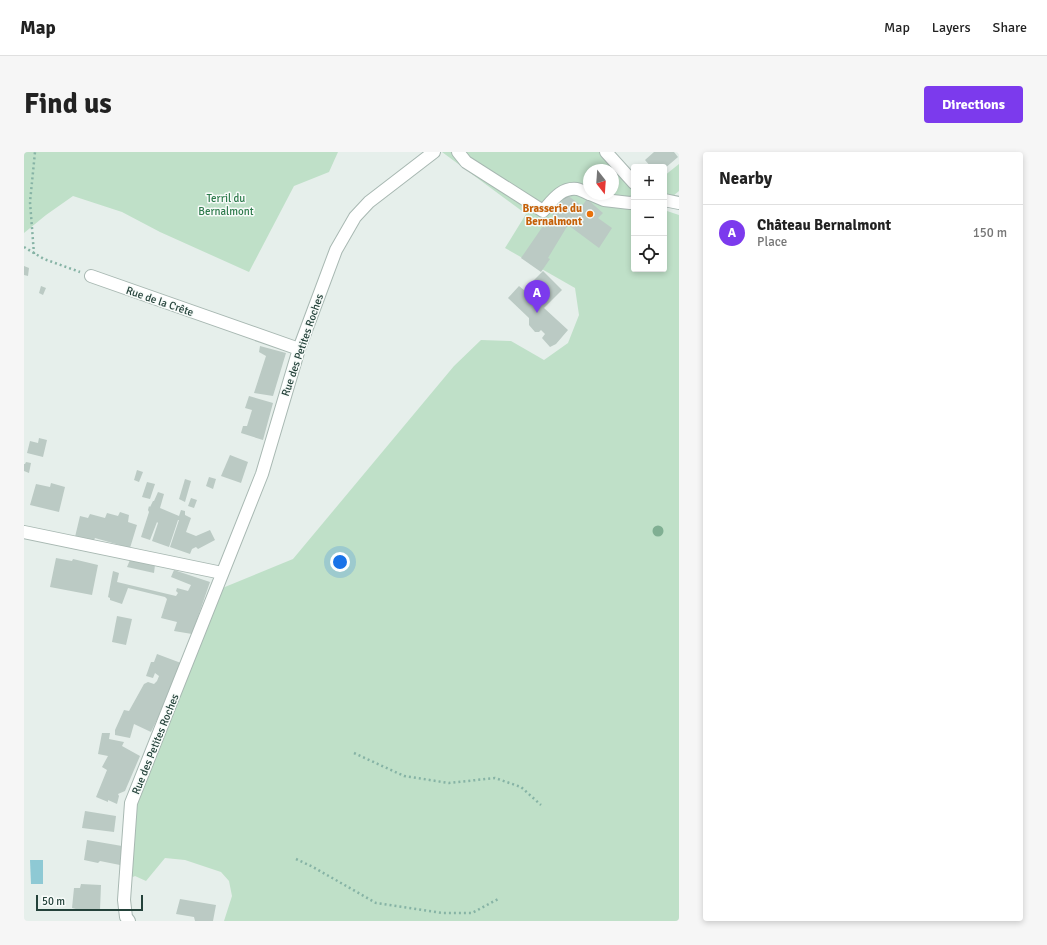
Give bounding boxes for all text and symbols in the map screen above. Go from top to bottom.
text: Map [20,16,56,40]
text: Map [884,19,910,36]
text: Layers [932,19,971,36]
text: Share [993,19,1027,36]
button: Directions [924,86,1023,123]
text: Find us [24,87,112,121]
north arrow [583,164,619,200]
map controls [631,164,667,272]
button: + [631,164,667,200]
text: Nearby [719,168,772,189]
park label: Terril du Bernalmont [198,192,254,218]
button: − [631,200,667,236]
place label: Brasserie du Bernalmont [522,202,582,228]
marker: Brasserie du Bernalmont [585,209,595,219]
text: Château Bernalmont [757,216,891,234]
text: A [728,225,736,241]
text: 150 m [973,225,1007,241]
text: Place [757,234,787,250]
button: locate [631,236,667,272]
pin: A [524,280,550,313]
street label: Rue de la Crête [124,284,195,319]
street label: Rue des Petites Roches [279,292,326,398]
your location [330,552,350,572]
street label: Rue des Petites Roches [129,692,182,796]
scale bar [36,893,143,912]
text: 50 m [42,895,65,908]

